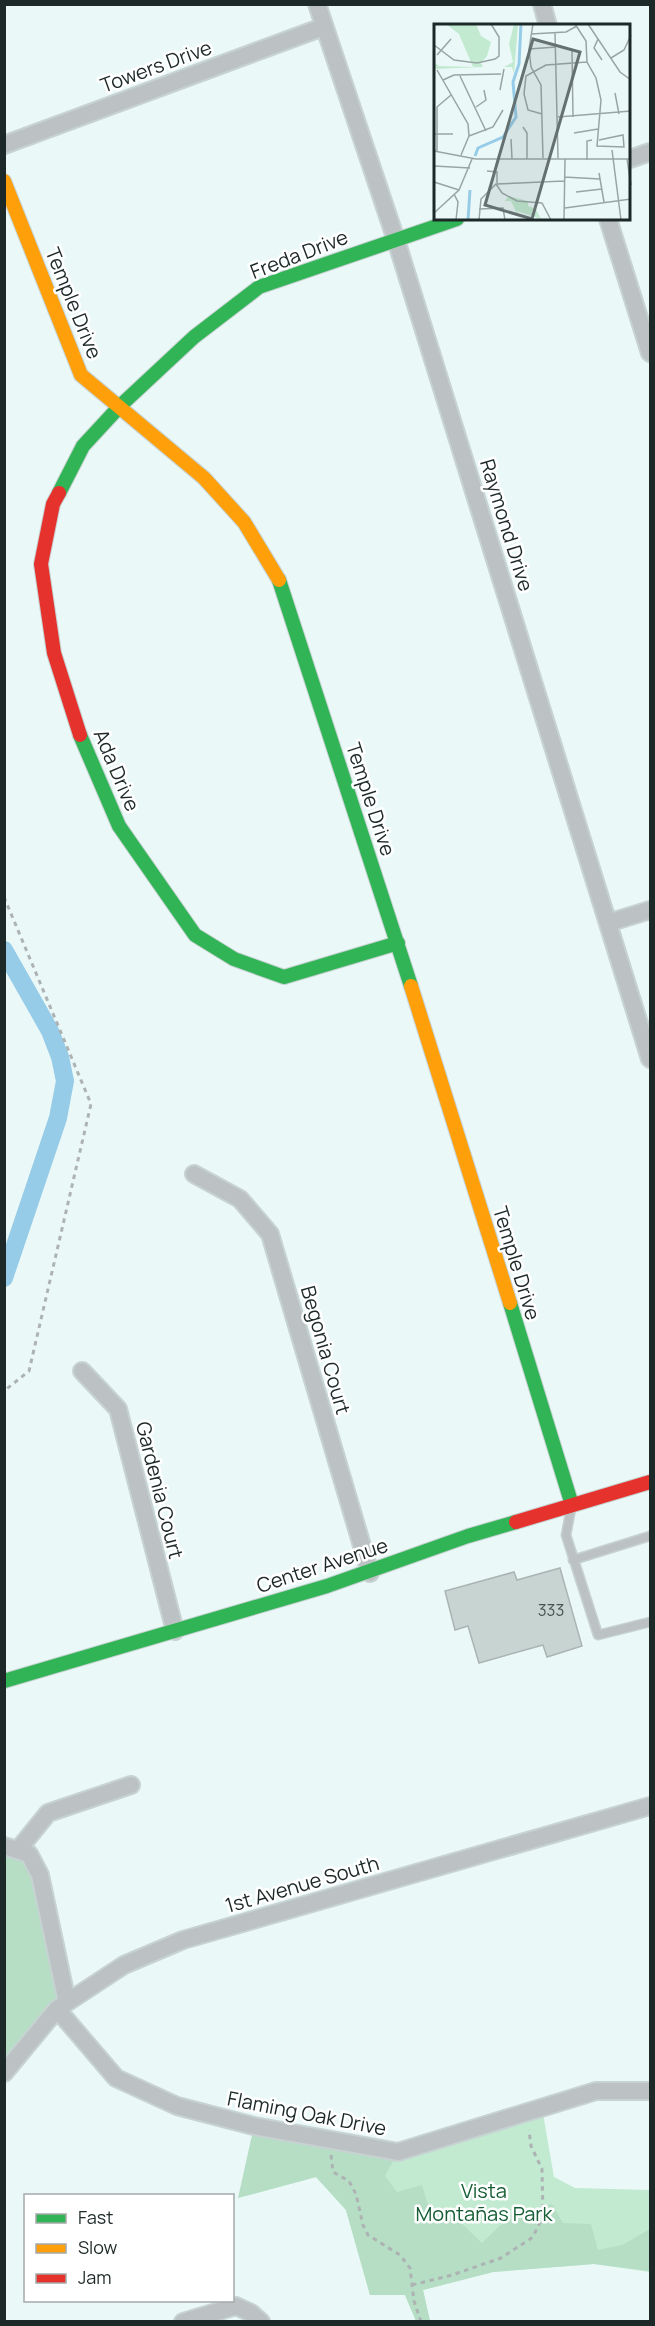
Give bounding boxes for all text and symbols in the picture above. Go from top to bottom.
inset map [434,24,631,220]
street label: Towers Drive [97,33,215,99]
street label: Freda Drive [246,223,352,285]
street label: Temple Drive [39,243,109,363]
street label: Raymond Drive [474,456,540,594]
street label: Ada Drive [88,725,146,815]
street label: Temple Drive [340,739,402,859]
street label: Temple Drive [487,1203,547,1323]
street label: Begonia Court [295,1283,357,1417]
street label: Gardenia Court [130,1419,190,1561]
street label: Center Avenue [253,1531,391,1599]
house number: 333 [538,1599,564,1621]
street label: 1st Avenue South [222,1849,382,1919]
street label: Flaming Oak Drive [225,2084,389,2142]
park label: Vista Montañas Park [416,2177,554,2227]
legend [24,2194,234,2302]
text: Fast [78,2205,113,2229]
text: Slow [78,2235,118,2259]
text: Jam [78,2265,112,2289]

